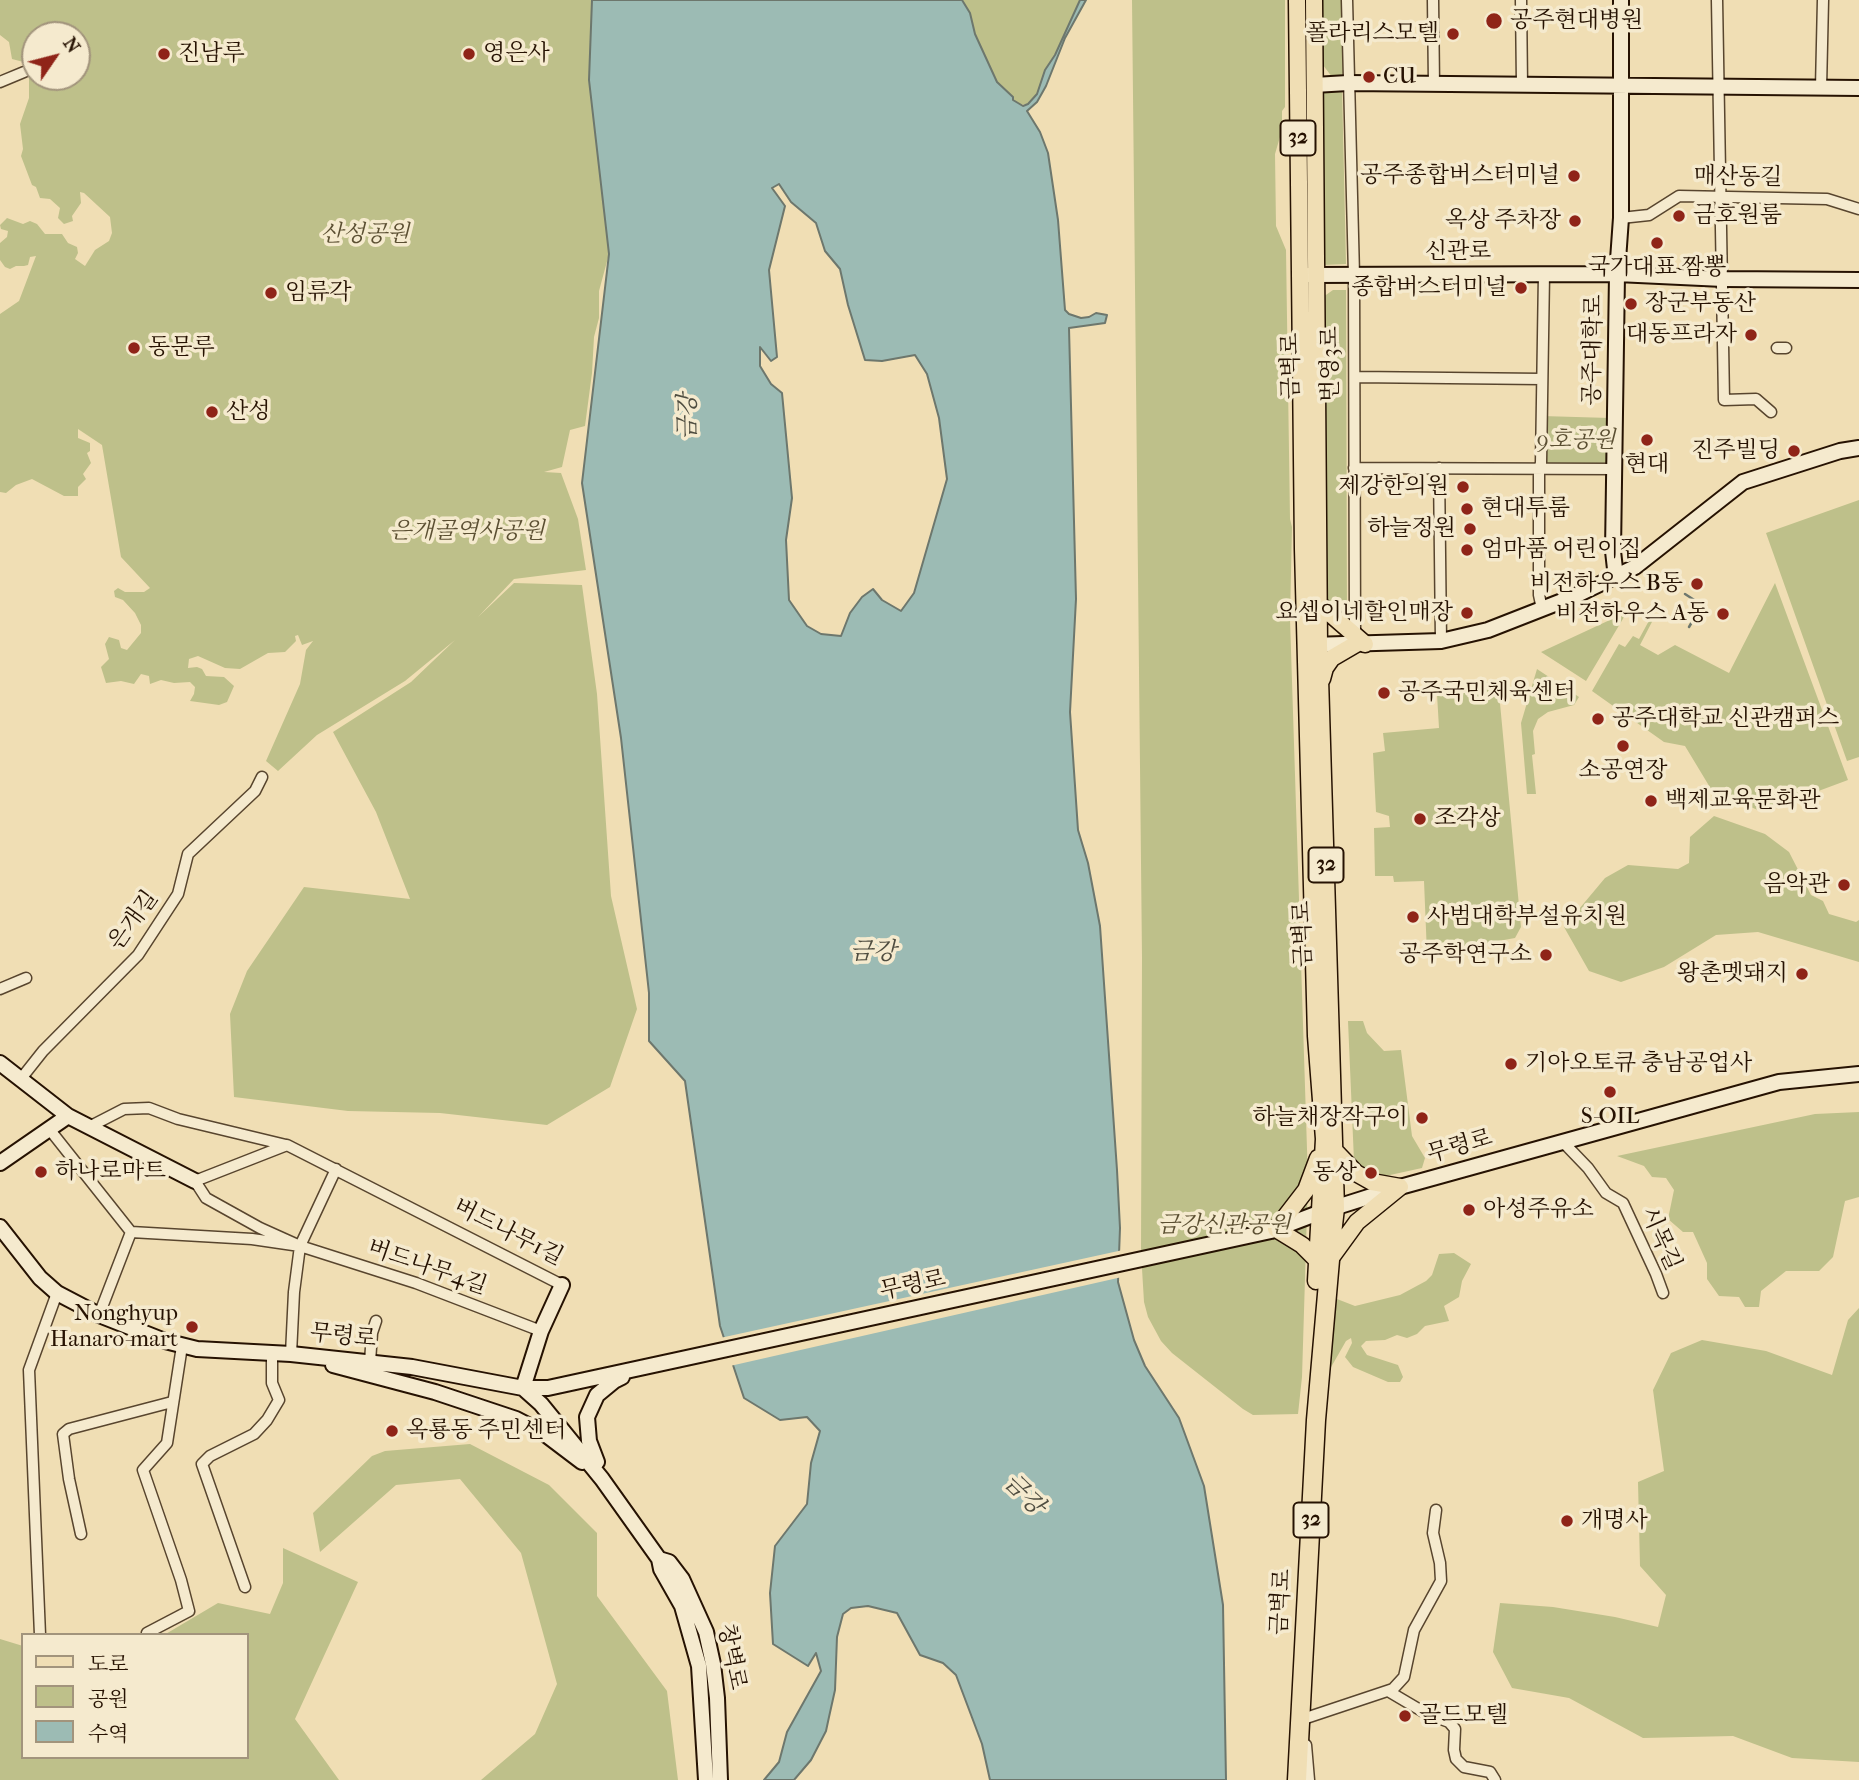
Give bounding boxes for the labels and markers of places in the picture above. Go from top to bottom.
place label: 공주현대병원 [1510,7,1643,35]
marker: 공주현대병원 [1484,11,1504,31]
place label: 폴라리스모텔 [1306,20,1439,48]
marker: 폴라리스모텔 [1445,26,1461,42]
place label: 진남루 [178,40,245,68]
place label: 영은사 [483,40,550,68]
marker: 진남루 [156,46,172,62]
marker: 영은사 [461,46,477,62]
place label: CU [1383,63,1416,91]
marker: CU [1361,69,1377,85]
place label: 공주종합버스터미널 [1360,162,1560,190]
marker: 공주종합버스터미널 [1566,168,1582,184]
place label: 금호원룸 [1693,202,1782,230]
place label: 옥상 주차장 [1445,207,1561,235]
marker: 금호원룸 [1671,208,1687,224]
marker: 옥상 주차장 [1567,213,1583,229]
marker: 국가대표 짬뽕 [1649,235,1665,251]
place label: 국가대표 짬뽕 [1588,254,1726,282]
place label: 종합버스터미널 [1351,274,1507,302]
place label: 임류각 [285,279,352,307]
marker: 종합버스터미널 [1513,280,1529,296]
marker: 임류각 [263,285,279,301]
place label: 장군부동산 [1645,290,1756,318]
marker: 장군부동산 [1623,296,1639,312]
place label: 대동프라자 [1626,321,1737,349]
marker: 대동프라자 [1743,327,1759,343]
place label: 동문루 [148,334,215,362]
marker: 동문루 [126,340,142,356]
place label: 산성 [226,398,270,426]
marker: 산성 [204,404,220,420]
marker: 현대 [1639,432,1655,448]
place label: 진주빌딩 [1691,437,1780,465]
marker: 진주빌딩 [1786,443,1802,459]
place label: 현대 [1625,451,1669,479]
place label: 제강한의원 [1338,473,1449,501]
marker: 제강한의원 [1455,479,1471,495]
place label: 현대투룸 [1481,495,1570,523]
marker: 현대투룸 [1459,501,1475,517]
place label: 하늘정원 [1367,515,1456,543]
marker: 하늘정원 [1462,521,1478,537]
place label: 엄마품 어린이집 [1481,536,1641,564]
marker: 엄마품 어린이집 [1459,542,1475,558]
place label: 비전하우스 B동 [1530,570,1683,598]
marker: 비전하우스 B동 [1689,576,1705,592]
place label: 요셉이네할인매장 [1275,599,1453,627]
place label: 비전하우스 A동 [1556,600,1709,628]
marker: 요셉이네할인매장 [1459,605,1475,621]
marker: 비전하우스 A동 [1715,606,1731,622]
place label: 공주국민체육센터 [1398,679,1576,707]
marker: 공주국민체육센터 [1376,685,1392,701]
place label: 공주대학교 신관캠퍼스 [1612,705,1839,733]
marker: 공주대학교 신관캠퍼스 [1590,711,1606,727]
marker: 소공연장 [1615,738,1631,754]
place label: 소공연장 [1579,757,1667,785]
place label: 백제교육문화관 [1665,787,1821,815]
marker: 백제교육문화관 [1643,793,1659,809]
place label: 조각상 [1434,805,1501,833]
marker: 조각상 [1412,811,1428,827]
place label: 음악관 [1763,871,1830,899]
marker: 음악관 [1836,877,1852,893]
place label: 사범대학부설유치원 [1427,903,1627,931]
marker: 사범대학부설유치원 [1405,909,1421,925]
place label: 공주학연구소 [1399,941,1532,969]
marker: 공주학연구소 [1538,947,1554,963]
place label: 왕촌멧돼지 [1677,960,1788,988]
marker: 왕촌멧돼지 [1794,966,1810,982]
place label: 기아오토큐 충남공업사 [1525,1050,1752,1078]
marker: 기아오토큐 충남공업사 [1503,1056,1519,1072]
marker: S-OIL [1602,1084,1618,1100]
place label: S-OIL [1581,1103,1639,1131]
place label: 하늘채장작구이 [1252,1104,1408,1132]
marker: 하늘채장작구이 [1414,1110,1430,1126]
place label: 하나로마트 [55,1158,166,1186]
place label: 동상 [1313,1159,1357,1187]
marker: 하나로마트 [33,1164,49,1180]
marker: 동상 [1363,1165,1379,1181]
place label: 아성주유소 [1483,1196,1594,1224]
marker: 아성주유소 [1461,1202,1477,1218]
place label: Nonghyup Hanaro-mart [50,1300,178,1354]
marker: Nonghyup Hanaro-mart [184,1319,200,1335]
place label: 옥룡동 주민센터 [406,1417,566,1445]
marker: 옥룡동 주민센터 [384,1423,400,1439]
place label: 개명사 [1581,1507,1648,1535]
marker: 개명사 [1559,1513,1575,1529]
place label: 골드모텔 [1419,1702,1508,1730]
marker: 골드모텔 [1397,1708,1413,1724]

